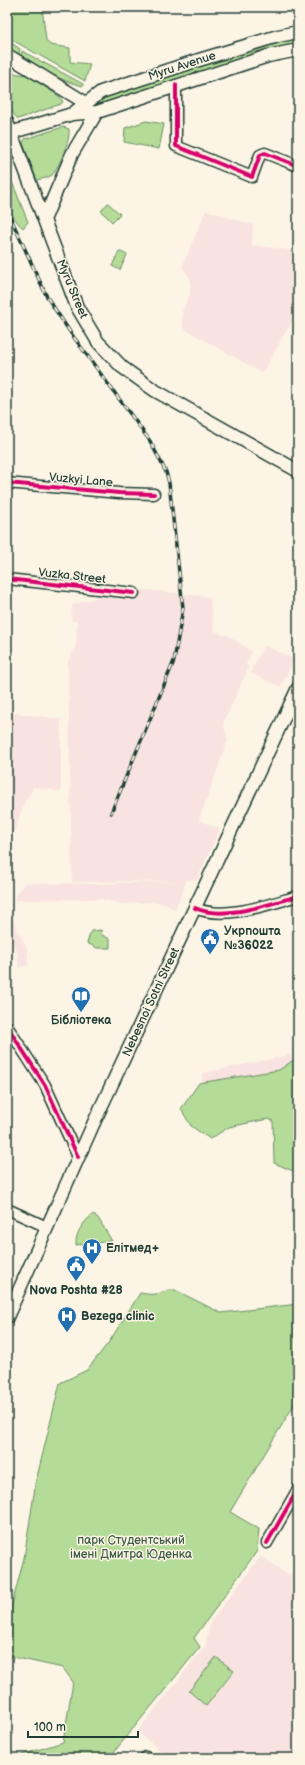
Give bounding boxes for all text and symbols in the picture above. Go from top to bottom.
street label: Myru Avenue [146,48,218,84]
street label: Myru Street [53,257,91,321]
street label: Vuzkyi Lane [48,470,114,490]
street label: Vuzka Street [38,565,107,587]
place label: Укрпошта №36022 [224,924,282,953]
public building icon: Укрпошта №36022 [199,927,221,955]
street label: Nebesnoi Sotni Street [119,945,183,1059]
library icon: Бібліотека [70,985,92,1013]
place label: Бібліотека [51,1013,112,1028]
hospital icon: Елітмед+ [81,1237,103,1265]
place label: Елітмед+ [106,1241,160,1256]
public building icon: Nova Poshta #28 [65,1254,87,1282]
place label: Nova Poshta #28 [29,1283,123,1298]
hospital icon: Bezega clinic [56,1305,78,1333]
place label: Bezega clinic [81,1309,155,1324]
park label: парк Студентський імені Дмитра Юденка [70,1533,192,1562]
scale bar [28,1713,138,1739]
text: 100 m [34,1720,66,1735]

